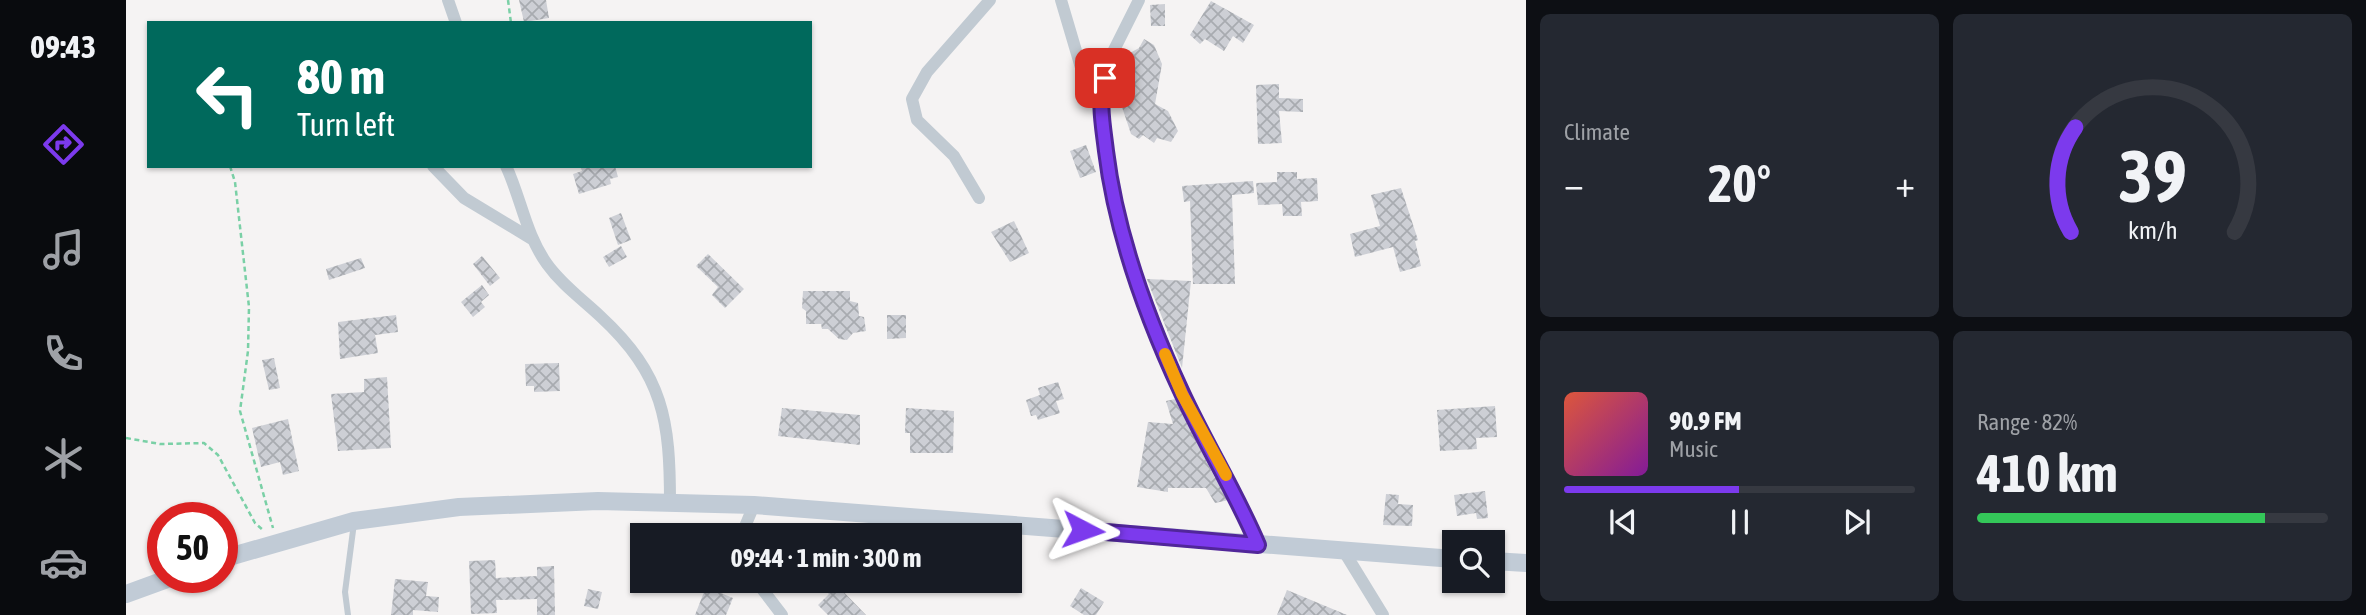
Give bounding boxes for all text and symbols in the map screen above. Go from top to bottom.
text: 09:43 [30,28,96,65]
text: 80 m [297,48,385,104]
pin [1075,48,1135,108]
icon: left [182,49,273,140]
icon: arrive [1086,59,1124,97]
text: Turn left [297,106,395,143]
text: Climate [1564,119,1630,145]
icon: directions [39,120,88,169]
text: 39 [2118,134,2187,217]
text: 20° [1708,153,1771,213]
text: − [1564,162,1584,205]
text: + [1895,162,1915,205]
text: km/h [2128,215,2177,243]
icon: music [39,225,88,274]
icon: phone [39,329,88,378]
text: 90.9 FM [1669,406,1742,436]
text: Range · 82% [1977,409,2077,435]
icon: climate [39,434,88,483]
text: Music [1669,436,1717,462]
text: 410 km [1977,443,2118,503]
position arrow [1046,493,1120,567]
speed limit sign: 50 [147,502,238,593]
icon: previous [1604,503,1642,541]
icon: pause [1721,503,1759,541]
icon: next [1838,503,1876,541]
map controls [1442,530,1505,593]
button: search [1442,530,1505,593]
icon: car [39,538,88,587]
text: 09:44 · 1 min · 300 m [731,543,921,573]

